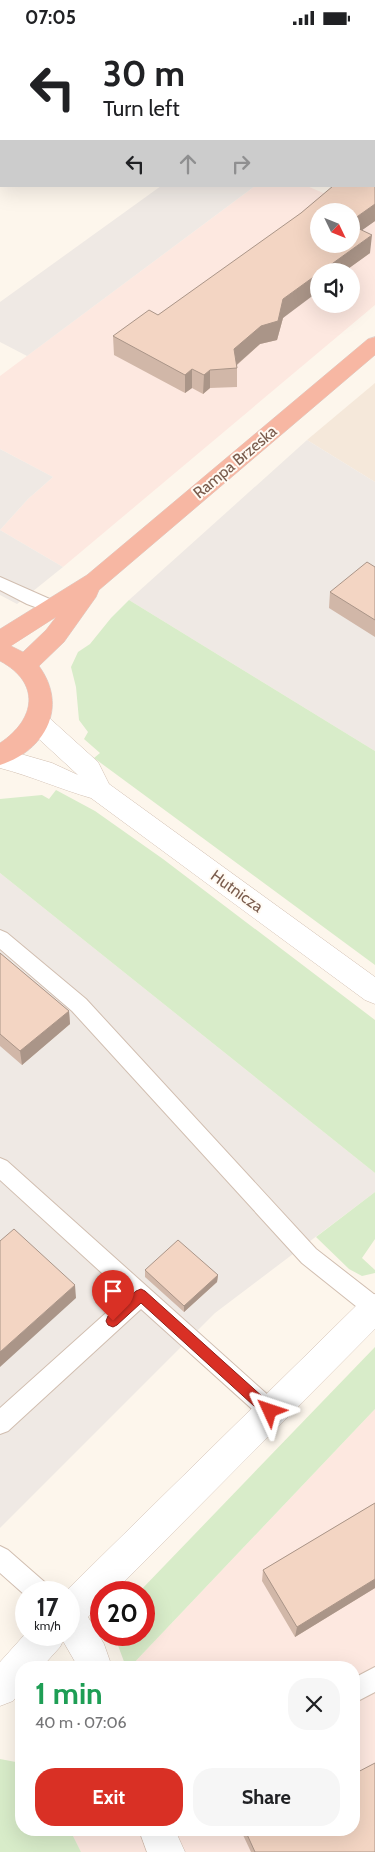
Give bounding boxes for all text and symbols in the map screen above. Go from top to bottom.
text: 07:05 [25,6,76,29]
text: 30 m [103,52,185,95]
icon: left [20,55,85,120]
text: Turn left [103,95,180,122]
icon: left [121,150,149,178]
icon: ahead [174,150,202,178]
icon: right [227,150,255,178]
north arrow [310,203,360,253]
map controls [310,203,360,313]
button: sound [310,263,360,313]
street label: Rampa Brzeska [189,421,281,502]
street label: Hutnicza [207,866,267,916]
pin [92,1270,134,1321]
icon: arrive [99,1277,127,1305]
position arrow [243,1384,295,1436]
speed limit sign: 20 [90,1581,155,1646]
text: 17 [37,1592,58,1622]
text: km/h [34,1618,61,1633]
text: 1 min [35,1675,103,1712]
button: close [288,1678,340,1730]
text: 40 m · 07:06 [35,1713,127,1732]
button: Exit [35,1768,183,1826]
button: Share [193,1768,340,1826]

